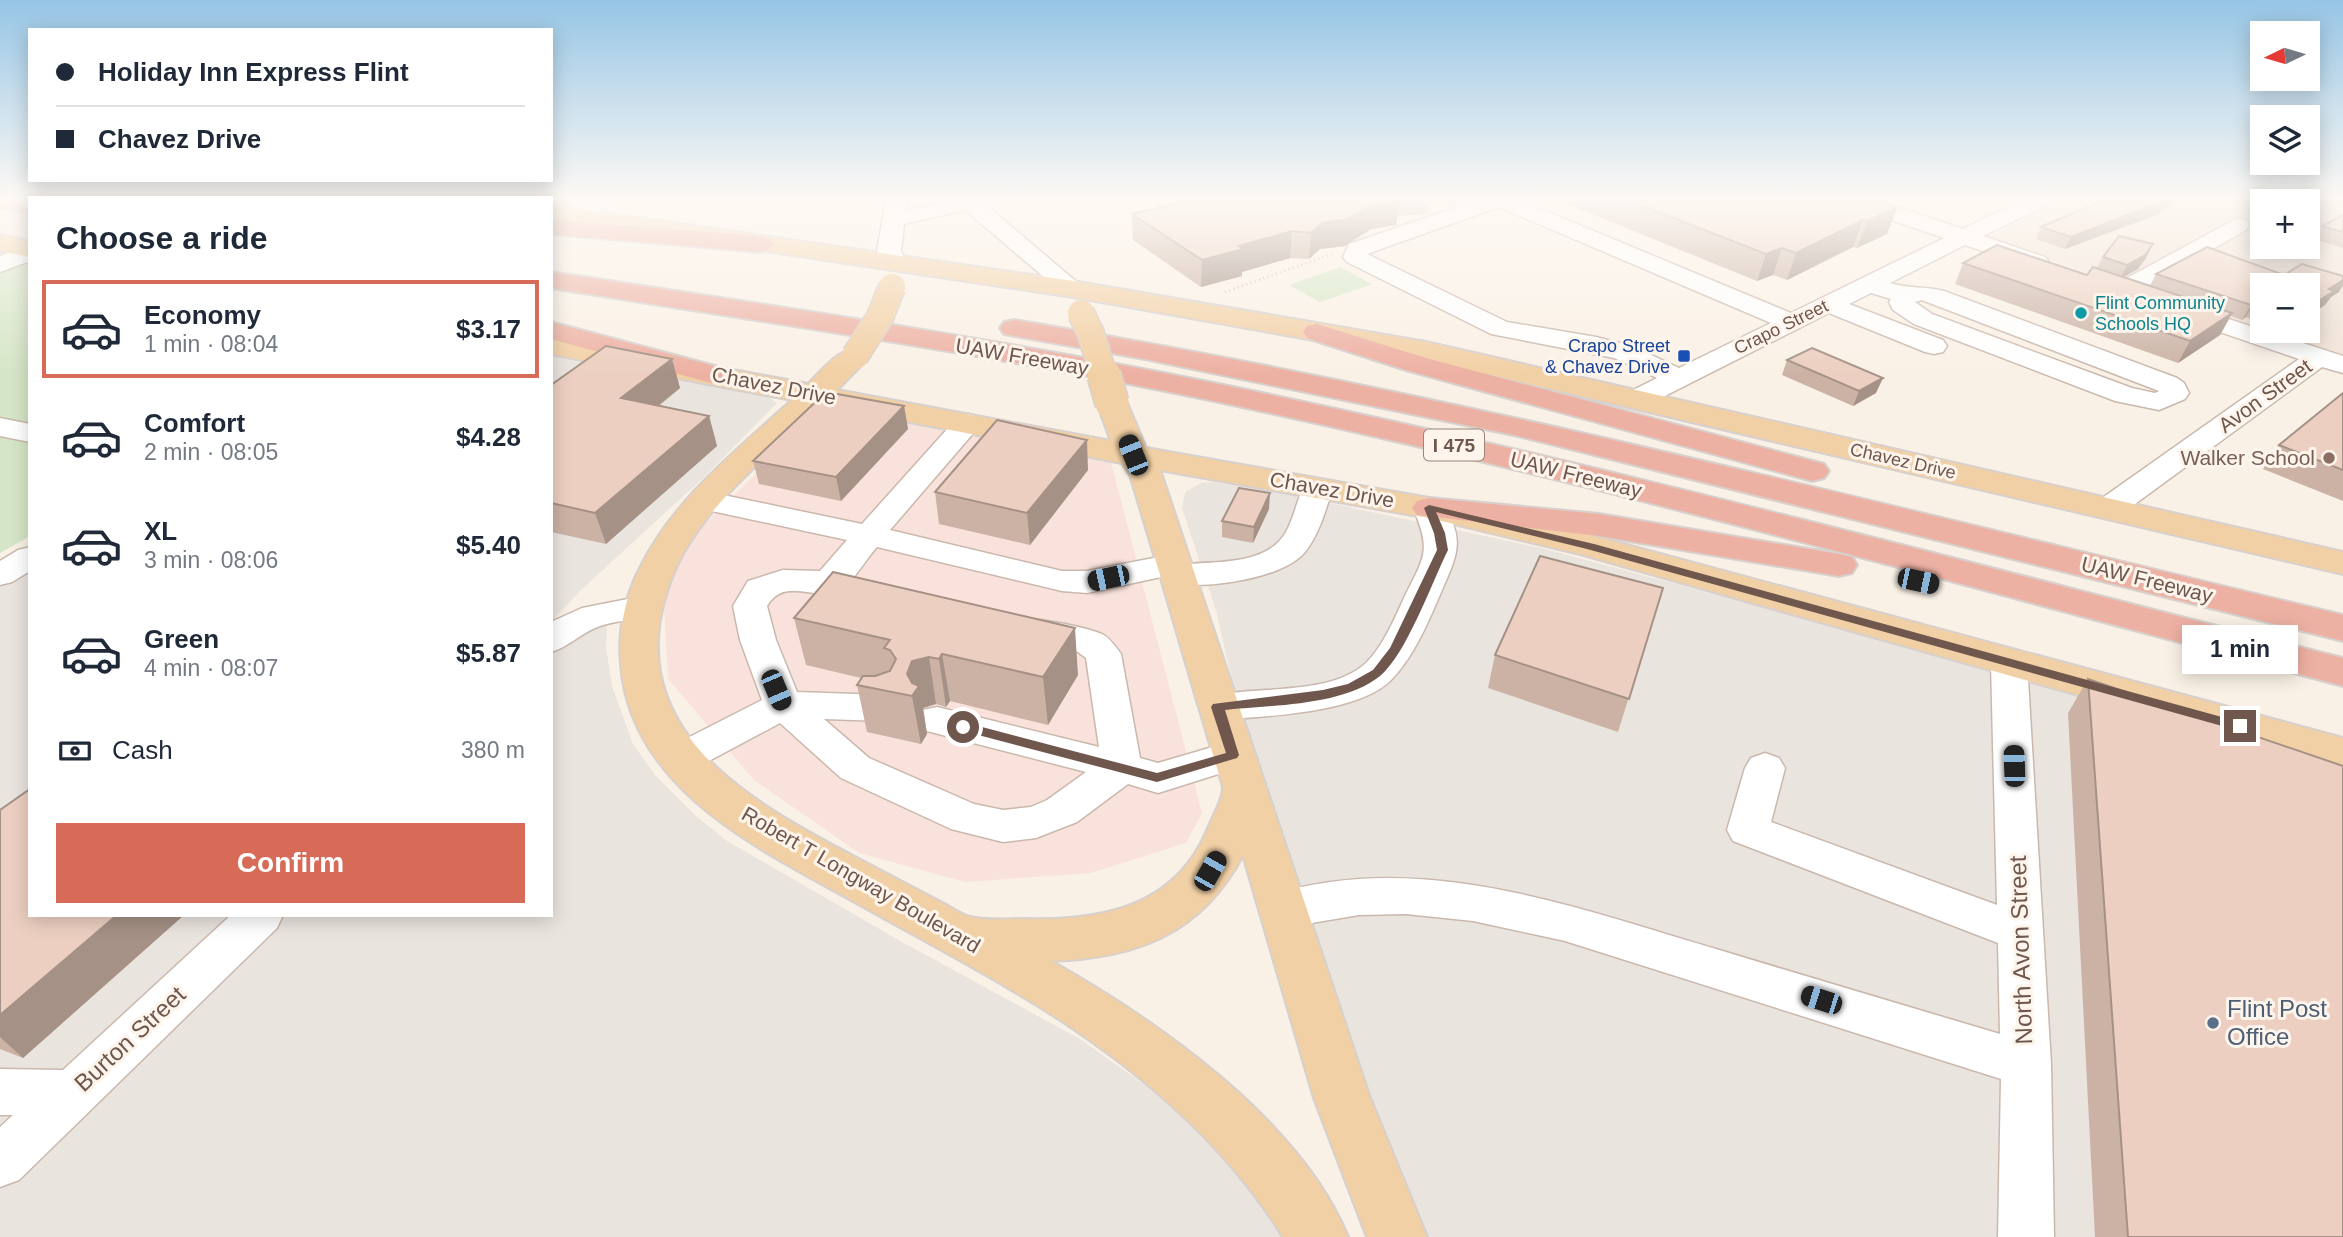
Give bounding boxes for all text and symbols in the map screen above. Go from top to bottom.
north arrow [2250,21,2320,91]
map controls [2250,21,2320,343]
text: Holiday Inn Express Flint [98,57,409,87]
button: layers [2250,105,2320,175]
text: Chavez Drive [98,124,261,154]
button: + [2250,189,2320,259]
text: Choose a ride [56,220,268,256]
button: − [2250,273,2320,343]
place label: Flint Community Schools HQ [2095,293,2225,334]
street label: Crapo Street [1731,296,1831,358]
icon: car [60,298,123,361]
text: Economy [144,300,261,330]
marker: Flint Community Schools HQ [2073,305,2089,321]
text: $3.17 [456,314,521,344]
text: 1 min · 08:04 [144,331,278,357]
street label: UAW Freeway [954,333,1091,380]
place label: Crapo Street & Chavez Drive [1545,336,1670,377]
marker: Crapo Street & Chavez Drive [1676,348,1692,364]
street label: Avon Street [2214,354,2316,437]
street label: Chavez Drive [710,362,838,409]
icon: car [60,406,123,469]
text: Comfort [144,408,245,438]
text: $4.28 [456,422,521,452]
road number: I 475 [1424,430,1484,460]
car [1116,432,1151,478]
text: 2 min · 08:05 [144,439,278,465]
street label: Chavez Drive [1848,439,1958,483]
place label: Walker School [2180,446,2315,469]
street label: UAW Freeway [1508,447,1645,502]
marker: Walker School [2321,450,2337,466]
street label: Chavez Drive [1268,467,1396,512]
icon: car [60,514,123,577]
text: XL [144,516,177,546]
text: $5.40 [456,530,521,560]
text: 3 min · 08:06 [144,547,278,573]
street label: UAW Freeway [2079,552,2216,607]
car [1086,563,1131,593]
car [1896,566,1941,596]
icon: car [60,622,123,685]
text: Green [144,624,219,654]
callout: 1 min [2182,624,2298,674]
text: 1 min [2210,636,2270,662]
text: $5.87 [456,638,521,668]
text: 4 min · 08:07 [144,655,278,681]
car [759,667,794,713]
route end [2224,710,2256,742]
route start [947,711,979,743]
icon: cash [56,732,94,770]
text: Cash [112,735,173,765]
text: 380 m [461,737,525,763]
car [2003,745,2026,787]
street label: Robert T Longway Boulevard [738,802,984,957]
button: Confirm [56,823,525,903]
car [1191,848,1230,894]
street label: North Avon Street [2004,855,2037,1045]
street label: Burton Street [69,980,191,1097]
car [1798,984,1845,1016]
place label: Flint Post Office [2227,995,2327,1050]
marker: Flint Post Office [2205,1015,2221,1031]

